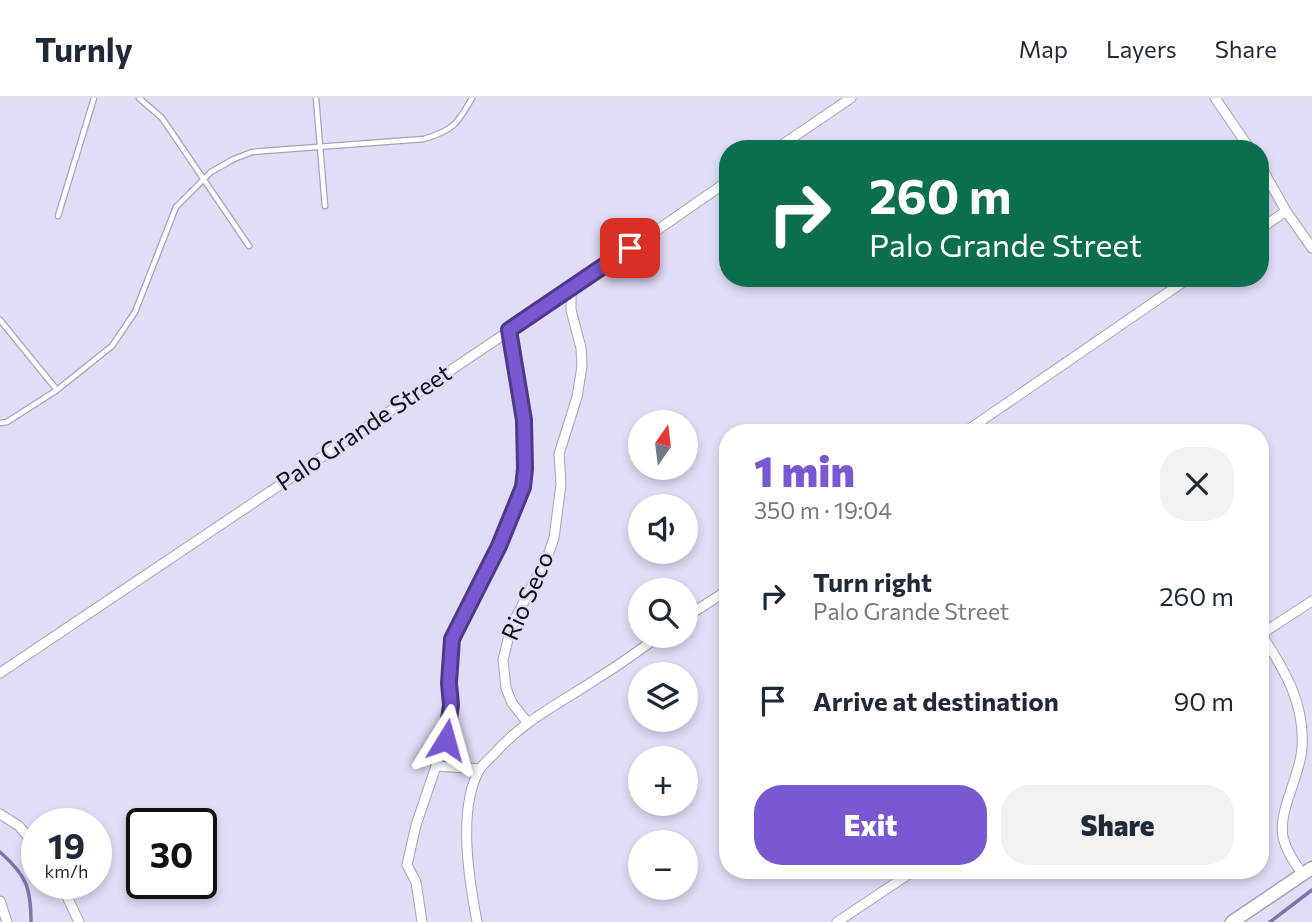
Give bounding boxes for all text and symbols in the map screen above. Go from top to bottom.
text: Turnly [35,28,133,69]
text: Map [1019,34,1068,63]
text: Layers [1106,34,1177,63]
text: Share [1215,34,1277,63]
text: 260 m [869,164,1011,224]
icon: right [754,168,845,259]
pin [600,218,660,278]
text: Palo Grande Street [869,224,1142,264]
icon: arrive [611,229,649,267]
street label: Palo Grande Street [270,357,456,496]
north arrow [628,410,698,480]
map controls [628,410,698,900]
text: 1 min [754,444,855,496]
button: close [1160,447,1234,521]
button: sound [628,494,698,564]
text: 350 m · 19:04 [754,496,892,524]
street label: Rio Seco [494,546,559,644]
text: Turn right [813,566,932,597]
icon: right [754,577,792,615]
button: search [628,578,698,648]
text: 260 m [1159,580,1234,611]
text: Palo Grande Street [813,597,1009,625]
button: layers [628,662,698,732]
icon: arrive [754,682,792,720]
text: Arrive at destination [813,685,1059,716]
text: 90 m [1174,685,1234,716]
position arrow [409,703,483,777]
button: + [628,746,698,816]
button: Exit [754,785,987,865]
button: Share [1001,785,1234,865]
speed limit sign: 30 [126,808,217,899]
text: 19 [48,823,85,866]
button: − [628,830,698,900]
text: km/h [45,860,88,882]

